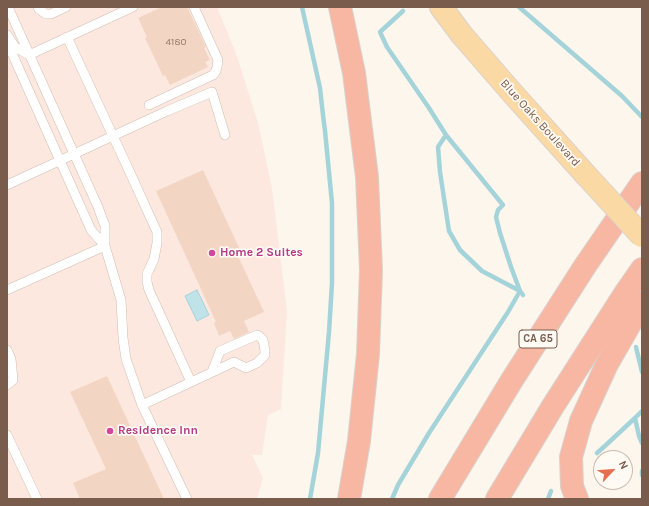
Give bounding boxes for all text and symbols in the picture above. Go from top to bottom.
house number: 4180 [166,36,186,48]
street label: Blue Oaks Boulevard [497,76,583,170]
place label: Home 2 Suites [220,246,303,260]
marker: Home 2 Suites [207,248,217,258]
road number: CA 65 [519,330,557,348]
place label: Residence Inn [118,424,198,438]
marker: Residence Inn [105,426,115,436]
north arrow [593,450,633,490]
text: N [616,459,631,471]

